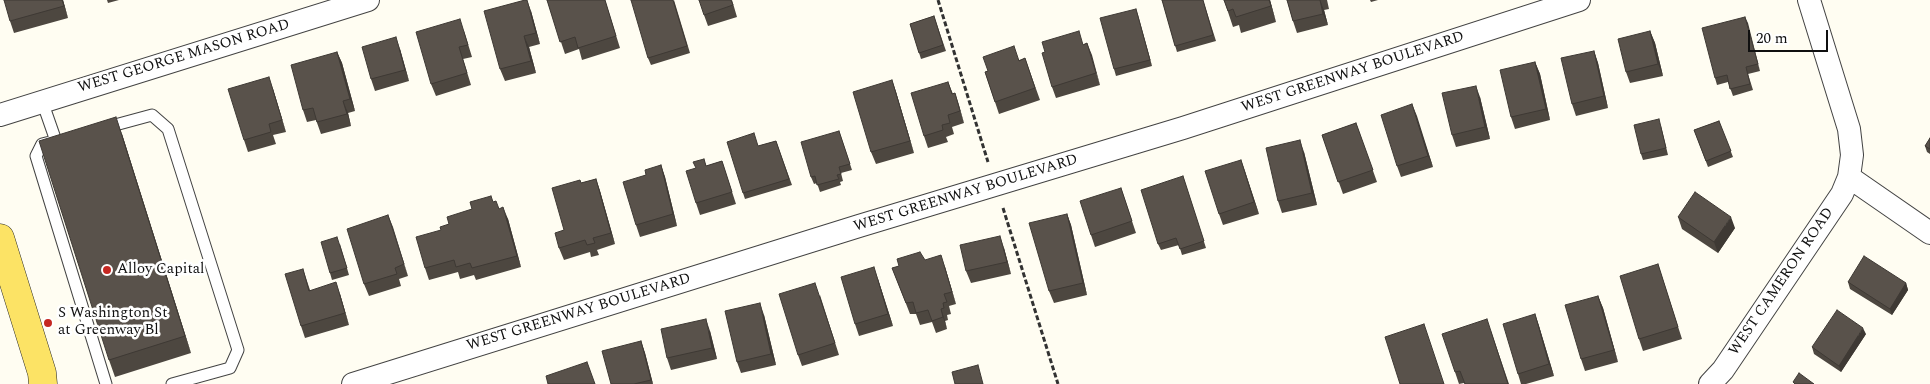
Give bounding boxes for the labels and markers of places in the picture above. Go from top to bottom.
place label: Alloy Capital [117,261,204,279]
marker: Alloy Capital [101,264,113,276]
place label: S Washington St at Greenway Bl [58,305,167,340]
marker: S Washington St at Greenway Bl [42,317,54,329]

